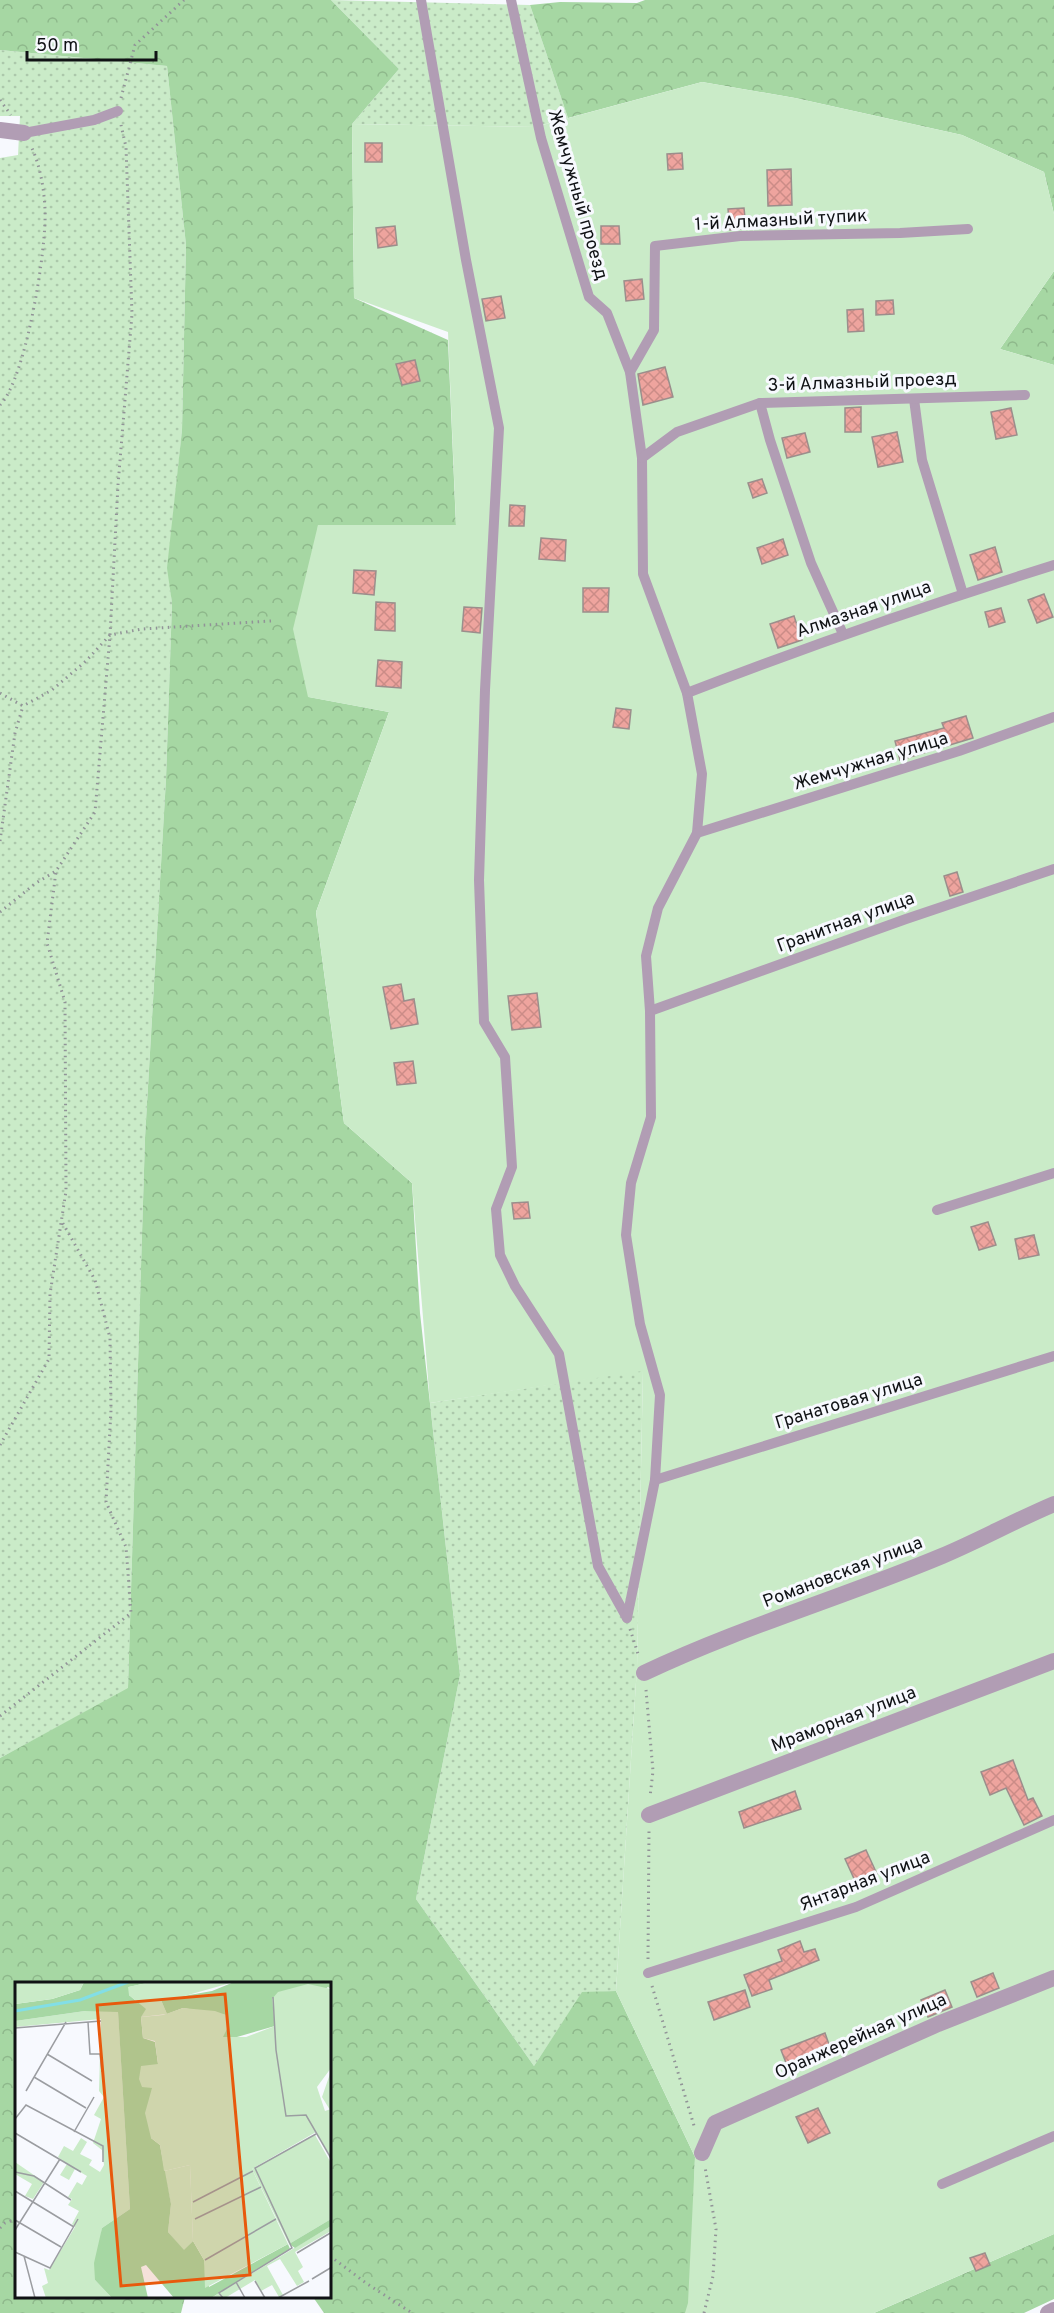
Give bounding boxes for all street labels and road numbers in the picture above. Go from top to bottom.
street label: Жемчужный проезд [542,107,612,283]
street label: 1-й Алмазный тупик [694,205,868,237]
street label: 3-й Алмазный проезд [767,368,957,398]
street label: Алмазная улица [794,576,934,644]
street label: Жемчужная улица [791,728,951,796]
street label: Гранитная улица [774,887,918,959]
street label: Гранатовая улица [772,1369,926,1435]
street label: Романовская улица [760,1532,926,1614]
street label: Мраморная улица [768,1682,920,1758]
street label: Янтарная улица [796,1847,934,1917]
street label: Оранжерейная улица [771,1989,951,2085]

